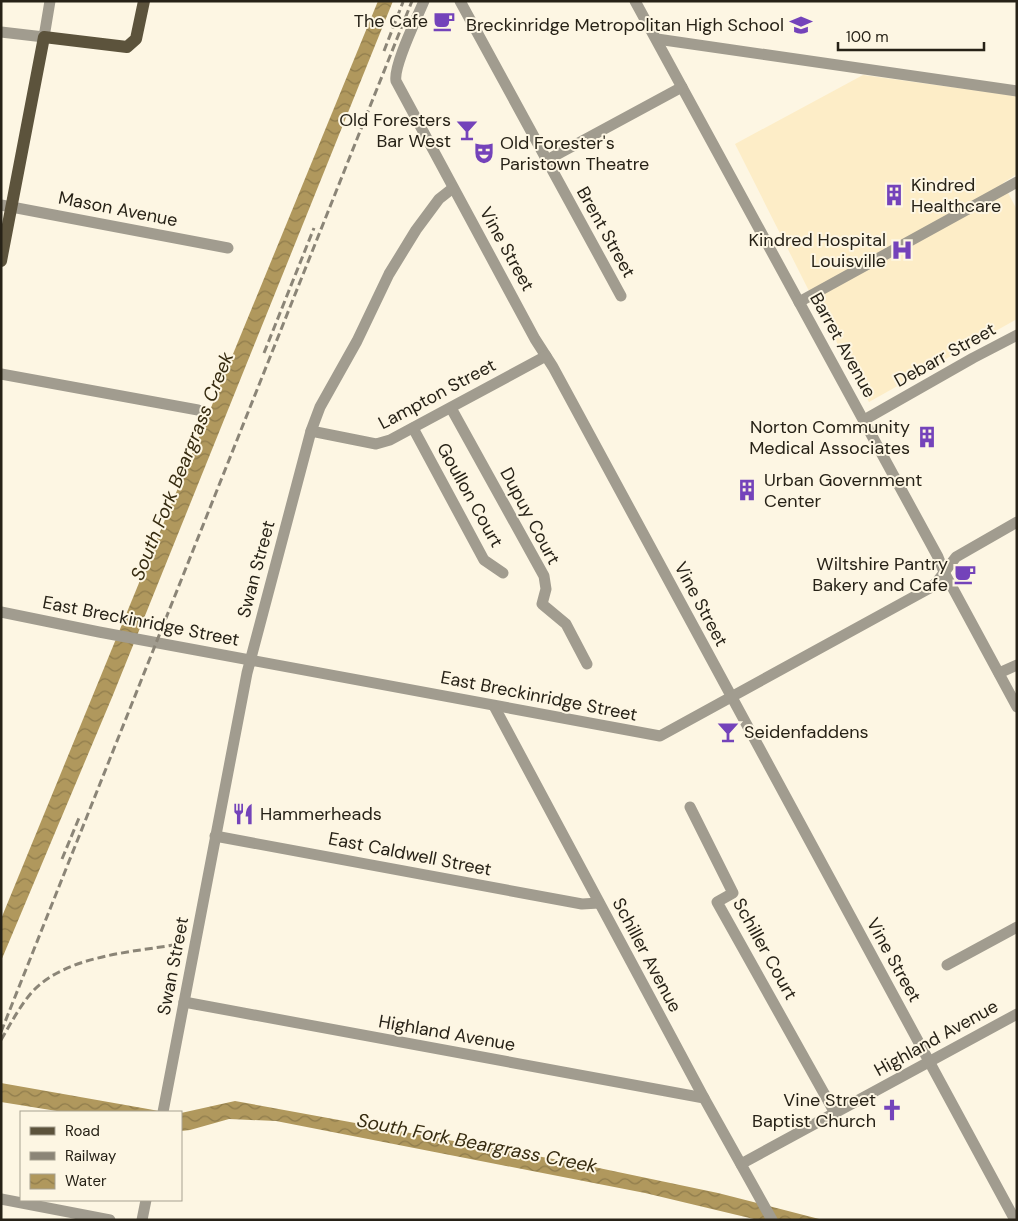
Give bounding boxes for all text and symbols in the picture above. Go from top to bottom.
cafe icon: The Cafe [431,8,457,34]
place label: The Cafe [354,9,428,33]
school or university icon: Breckinridge Metropolitan High School [788,12,814,38]
place label: Breckinridge Metropolitan High School [466,13,784,37]
scale bar [838,20,984,52]
text: 100 m [846,27,889,47]
place label: Old Foresters Bar West [339,108,451,153]
bar icon: Old Foresters Bar West [454,117,480,143]
place label: Old Forester's Paristown Theatre [500,131,649,176]
theatre icon: Old Forester's Paristown Theatre [471,140,497,166]
place label: Kindred Healthcare [911,173,1001,218]
street label: Brent Street [571,182,641,282]
building icon: Kindred Healthcare [881,182,907,208]
street label: Mason Avenue [56,186,180,232]
street label: Vine Street [474,203,540,295]
place label: Kindred Hospital Louisville [749,228,886,273]
hospital icon: Kindred Hospital Louisville [889,237,915,263]
street label: Barret Avenue [804,288,882,402]
street label: Debarr Street [890,317,1000,393]
water label: South Fork Beargrass Creek [125,348,239,584]
street label: Lampton Street [374,353,500,435]
place label: Norton Community Medical Associates [749,415,910,460]
building icon: Norton Community Medical Associates [914,424,940,450]
street label: Goullon Court [431,438,509,552]
street label: Dupuy Court [494,463,566,569]
place label: Urban Government Center [764,468,922,513]
building icon: Urban Government Center [734,477,760,503]
street label: Swan Street [231,518,281,620]
place label: Wiltshire Pantry Bakery and Cafe [812,552,948,597]
street label: Vine Street [669,557,733,651]
cafe icon: Wiltshire Pantry Bakery and Cafe [952,561,978,587]
street label: East Breckinridge Street [41,590,241,652]
street label: East Breckinridge Street [439,665,639,727]
bar icon: Seidenfaddens [715,719,741,745]
place label: Seidenfaddens [744,720,869,744]
restaurant icon: Hammerheads [230,801,256,827]
place label: Hammerheads [260,802,382,826]
street label: East Caldwell Street [326,826,494,882]
street label: Schiller Avenue [607,894,687,1016]
street label: Schiller Court [727,894,803,1004]
street label: Vine Street [861,914,927,1006]
street label: Swan Street [152,915,194,1017]
street label: Highland Avenue [870,994,1002,1082]
street label: Highland Avenue [377,1009,517,1057]
place label: Vine Street Baptist Church [752,1088,876,1133]
church icon: Vine Street Baptist Church [879,1097,905,1123]
water label: South Fork Beargrass Creek [355,1107,600,1179]
legend [20,1111,182,1201]
text: Road [65,1121,100,1141]
text: Railway [65,1146,117,1166]
text: Water [65,1171,107,1191]

